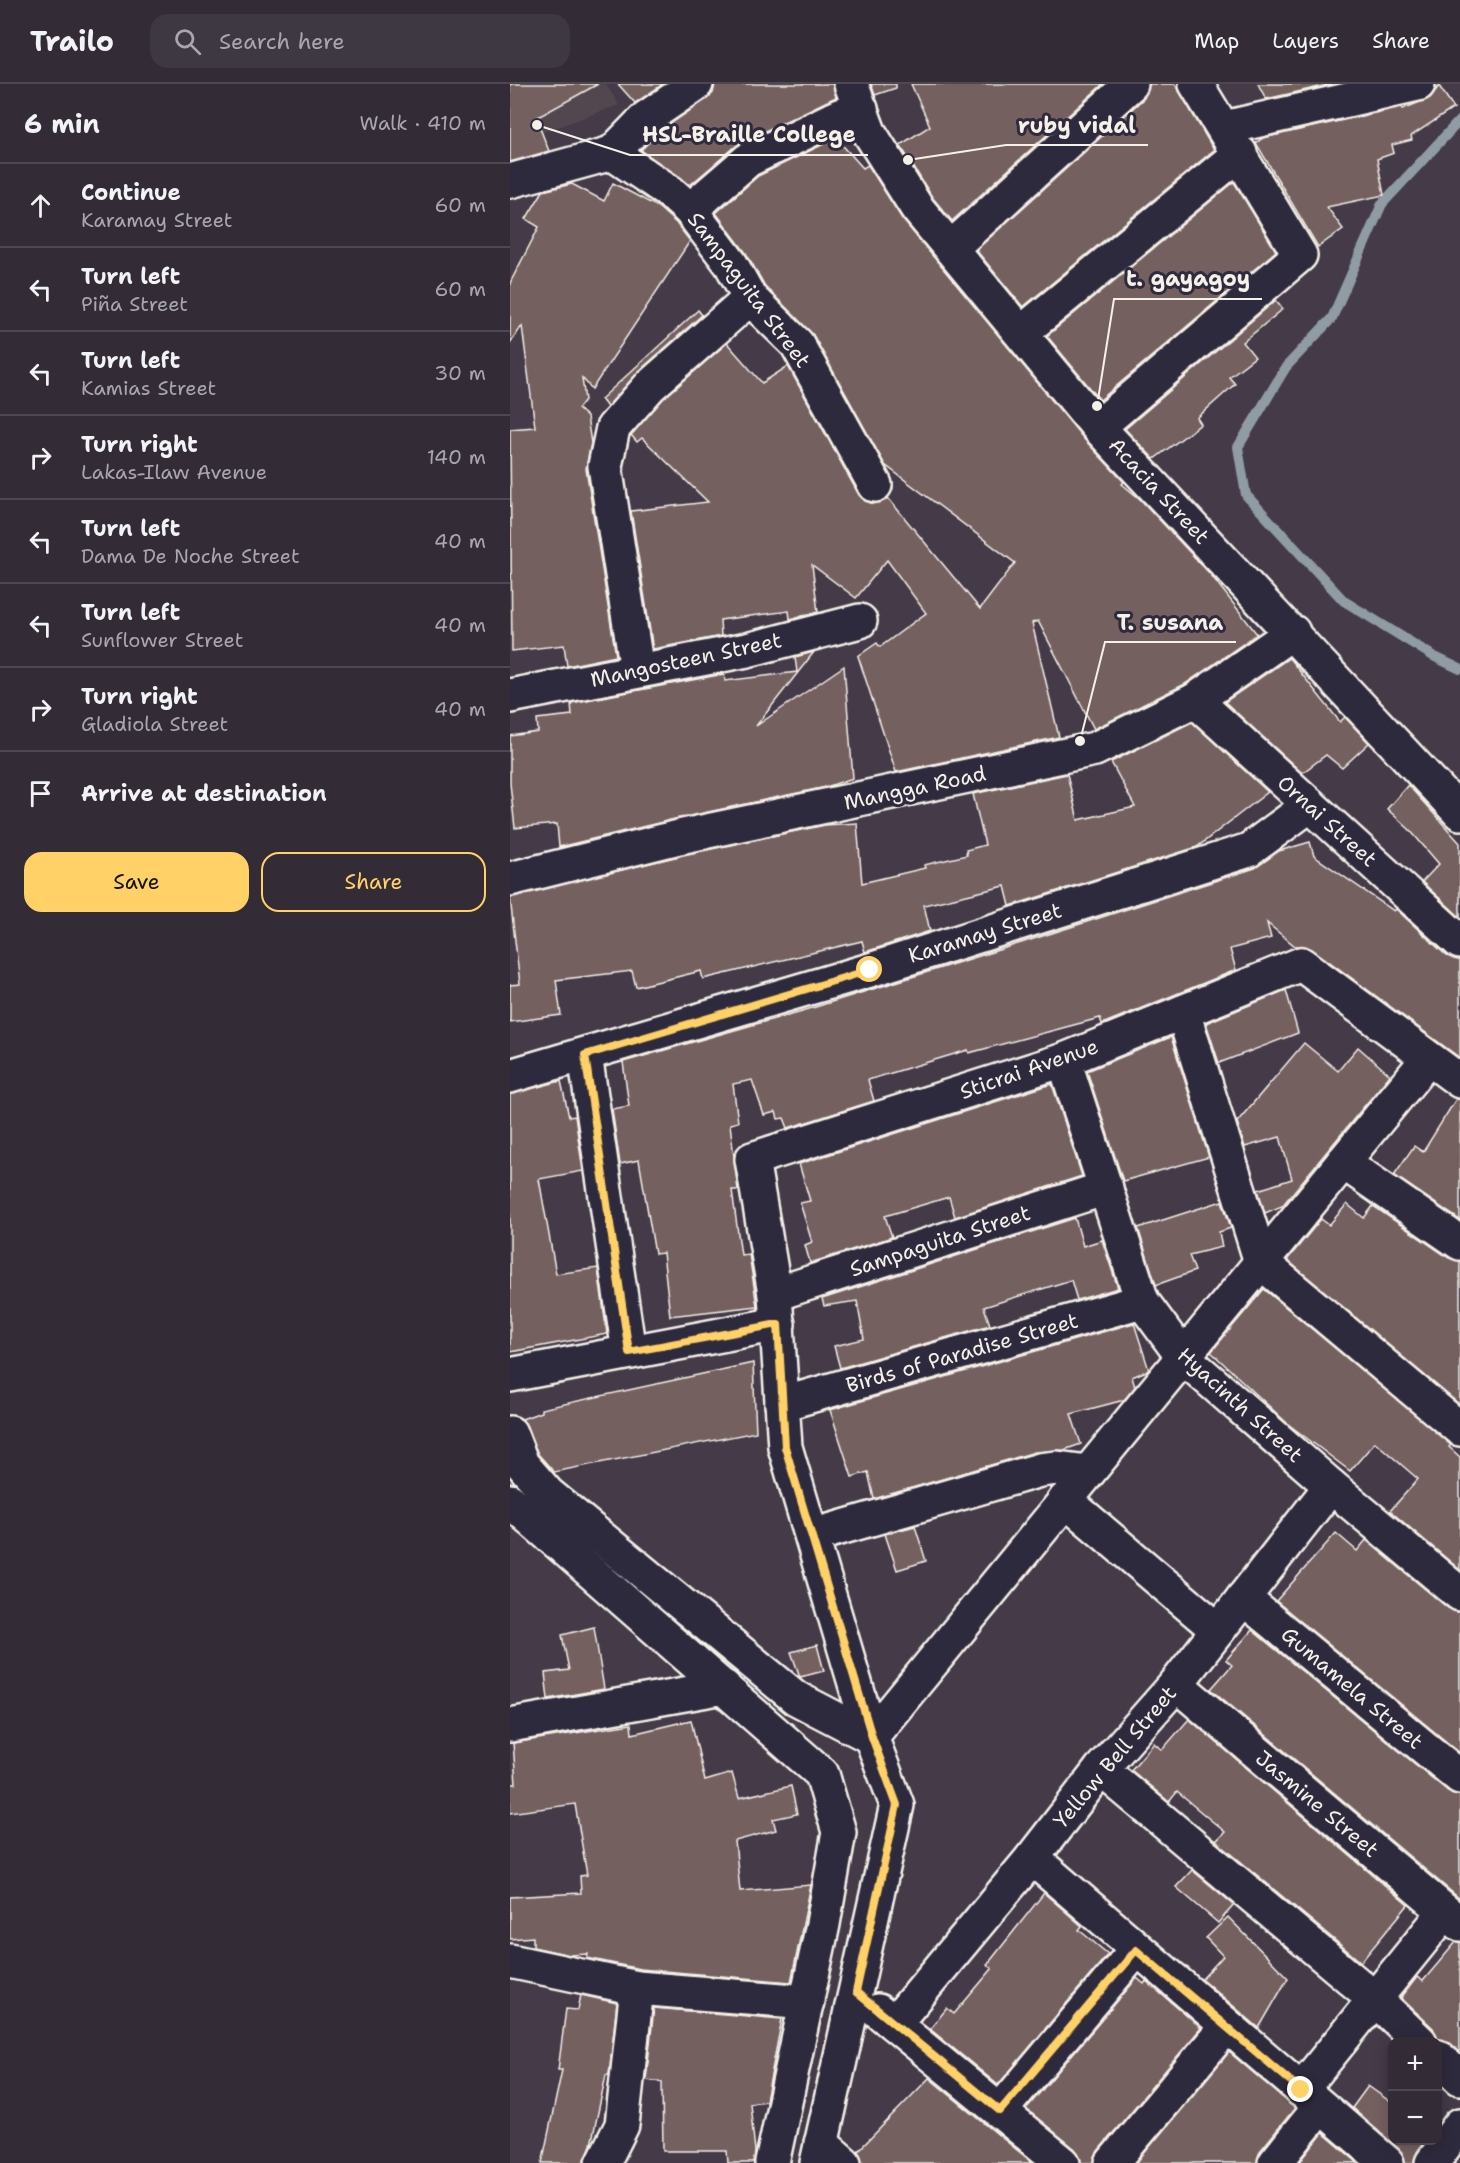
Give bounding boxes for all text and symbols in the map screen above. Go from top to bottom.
search box [150,14,570,68]
text: Trailo [30,22,114,60]
icon: search [171,25,204,58]
text: Search here [219,27,345,56]
text: Map [1194,27,1239,55]
text: Layers [1272,27,1339,55]
text: Share [1372,27,1430,55]
callout: ruby vidal [1006,105,1148,145]
text: 6 min [24,106,100,141]
text: Walk · 410 m [360,110,486,136]
text: ruby vidal [1018,111,1136,140]
callout: HSL-Braille College [630,115,868,155]
text: HSL-Braille College [642,120,856,149]
text: Continue [81,178,181,207]
icon: ahead [24,189,57,222]
text: 60 m [434,192,486,218]
street label: Sampaguita Street [681,206,817,374]
text: Karamay Street [81,207,233,233]
callout: t. gayagoy [1114,259,1262,299]
text: Turn left [81,262,180,291]
text: t. gayagoy [1126,264,1250,293]
icon: left [24,273,57,306]
text: 60 m [434,276,486,302]
text: Piña Street [81,291,188,317]
text: Turn left [81,346,180,375]
icon: left [24,357,57,390]
text: 30 m [434,360,486,386]
text: Kamias Street [81,375,216,401]
text: Turn right [81,430,198,459]
street label: Acacia Street [1102,432,1216,550]
icon: right [24,441,57,474]
text: 140 m [427,444,486,470]
text: Lakas-Ilaw Avenue [81,459,267,485]
text: Turn left [81,514,180,543]
icon: left [24,525,57,558]
text: 40 m [434,528,486,554]
text: Dama De Noche Street [81,543,300,569]
text: Turn left [81,598,180,627]
callout: T. susana [1105,602,1236,642]
text: T. susana [1117,608,1223,637]
icon: left [24,609,57,642]
text: 40 m [434,612,486,638]
street label: Mangosteen Street [588,626,784,694]
text: Sunflower Street [81,627,243,653]
text: Turn right [81,682,198,711]
icon: right [24,693,57,726]
text: 40 m [434,696,486,722]
text: Gladiola Street [81,711,228,737]
street label: Mangga Road [841,759,989,817]
street label: Ornai Street [1271,769,1383,873]
icon: arrive [24,777,57,810]
text: Arrive at destination [81,779,327,808]
button: Save [24,852,249,912]
button: Share [261,852,486,912]
street label: Karamay Street [905,896,1065,970]
route start [856,956,882,982]
street label: Sticrai Avenue [956,1032,1102,1106]
street label: Sampaguita Street [846,1199,1034,1283]
street label: Birds of Paradise Street [843,1306,1081,1400]
street label: Hyacinth Street [1171,1341,1309,1469]
street label: Gumamela Street [1275,1620,1429,1756]
street label: Yellow Bell Street [1047,1680,1183,1834]
street label: Jasmine Street [1250,1744,1384,1864]
map controls [1388,2037,1442,2145]
button: + [1388,2037,1442,2091]
route end [1287,2076,1313,2102]
button: − [1388,2091,1442,2145]

